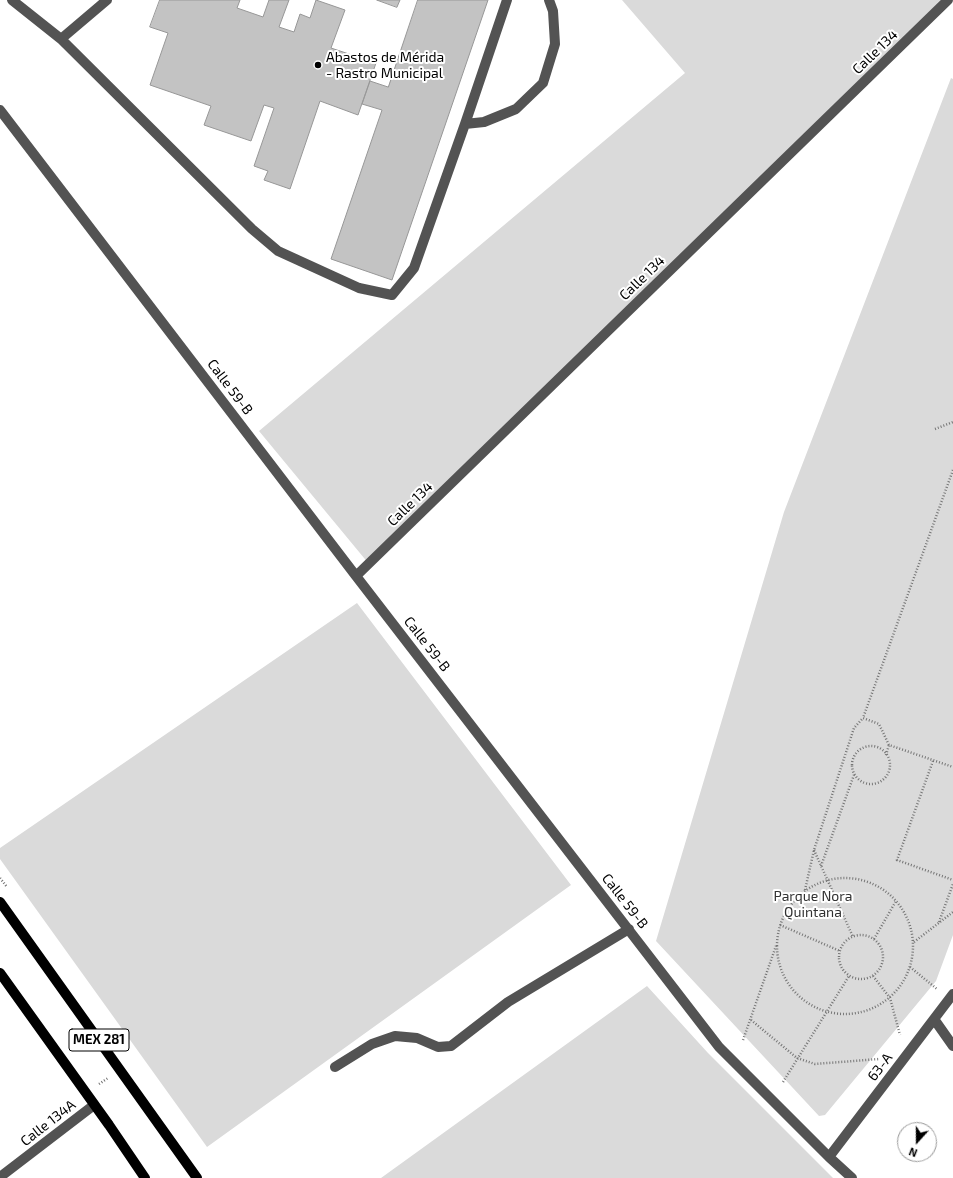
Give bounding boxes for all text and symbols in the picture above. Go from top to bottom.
street label: Calle 134 [849,26,901,78]
place label: Abastos de Mérida - Rastro Municipal [326,49,444,82]
marker: Abastos de Mérida - Rastro Municipal [313,60,323,70]
street label: Calle 134 [616,252,668,304]
street label: Calle 59-B [204,356,256,418]
street label: Calle 134 [384,478,436,530]
street label: Calle 59-B [400,613,454,675]
street label: Calle 59-B [598,870,652,932]
park label: Parque Nora Quintana [773,888,853,920]
road number: MEX 281 [69,1029,129,1051]
street label: 63-A [864,1050,896,1084]
street label: Calle 134A [17,1096,79,1150]
north arrow [897,1122,937,1162]
text: N [907,1145,919,1160]

